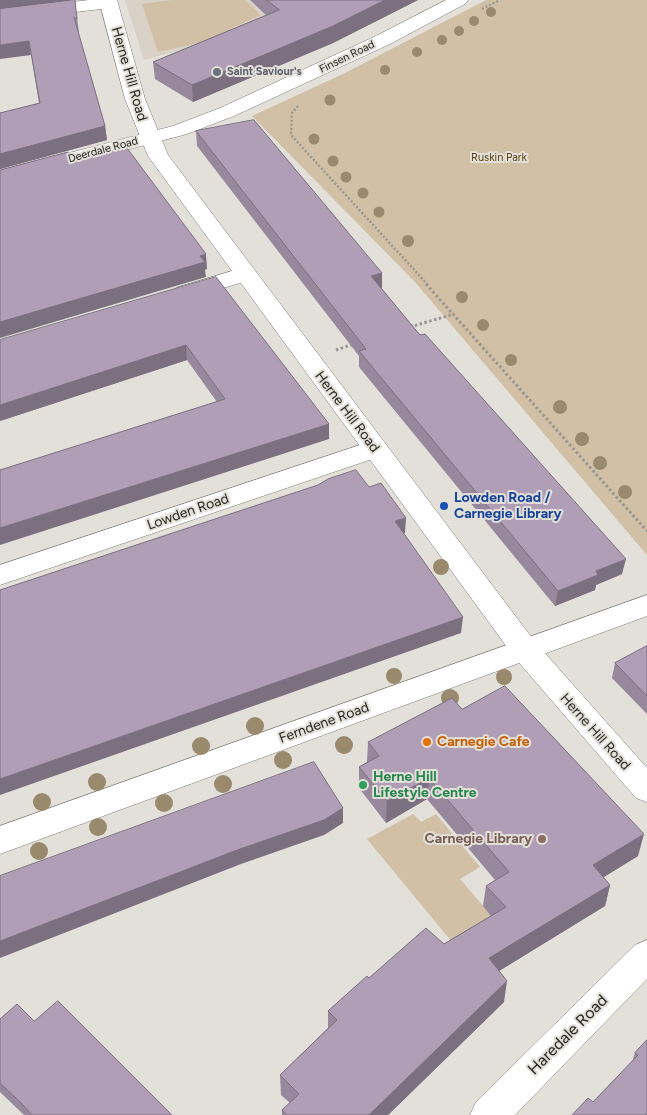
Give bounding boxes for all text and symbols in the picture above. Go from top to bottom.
street label: Herne Hill Road [108,25,150,123]
street label: Finsen Road [317,38,377,76]
place label: Saint Saviour's [227,65,302,79]
marker: Saint Saviour's [211,66,223,78]
street label: Deerdale Road [67,134,139,166]
park label: Ruskin Park [471,151,527,165]
street label: Herne Hill Road [311,368,383,456]
street label: Lowden Road [145,490,231,534]
place label: Lowden Road / Carnegie Library [454,490,561,522]
marker: Lowden Road / Carnegie Library [438,500,450,512]
street label: Herne Hill Road [556,690,634,774]
street label: Ferndene Road [277,699,371,747]
place label: Carnegie Cafe [437,734,529,750]
marker: Carnegie Cafe [421,736,433,748]
place label: Herne Hill Lifestyle Centre [373,769,477,802]
marker: Herne Hill Lifestyle Centre [357,779,369,791]
place label: Carnegie Library [425,831,532,847]
marker: Carnegie Library [536,833,548,845]
street label: Haredale Road [524,991,612,1079]

